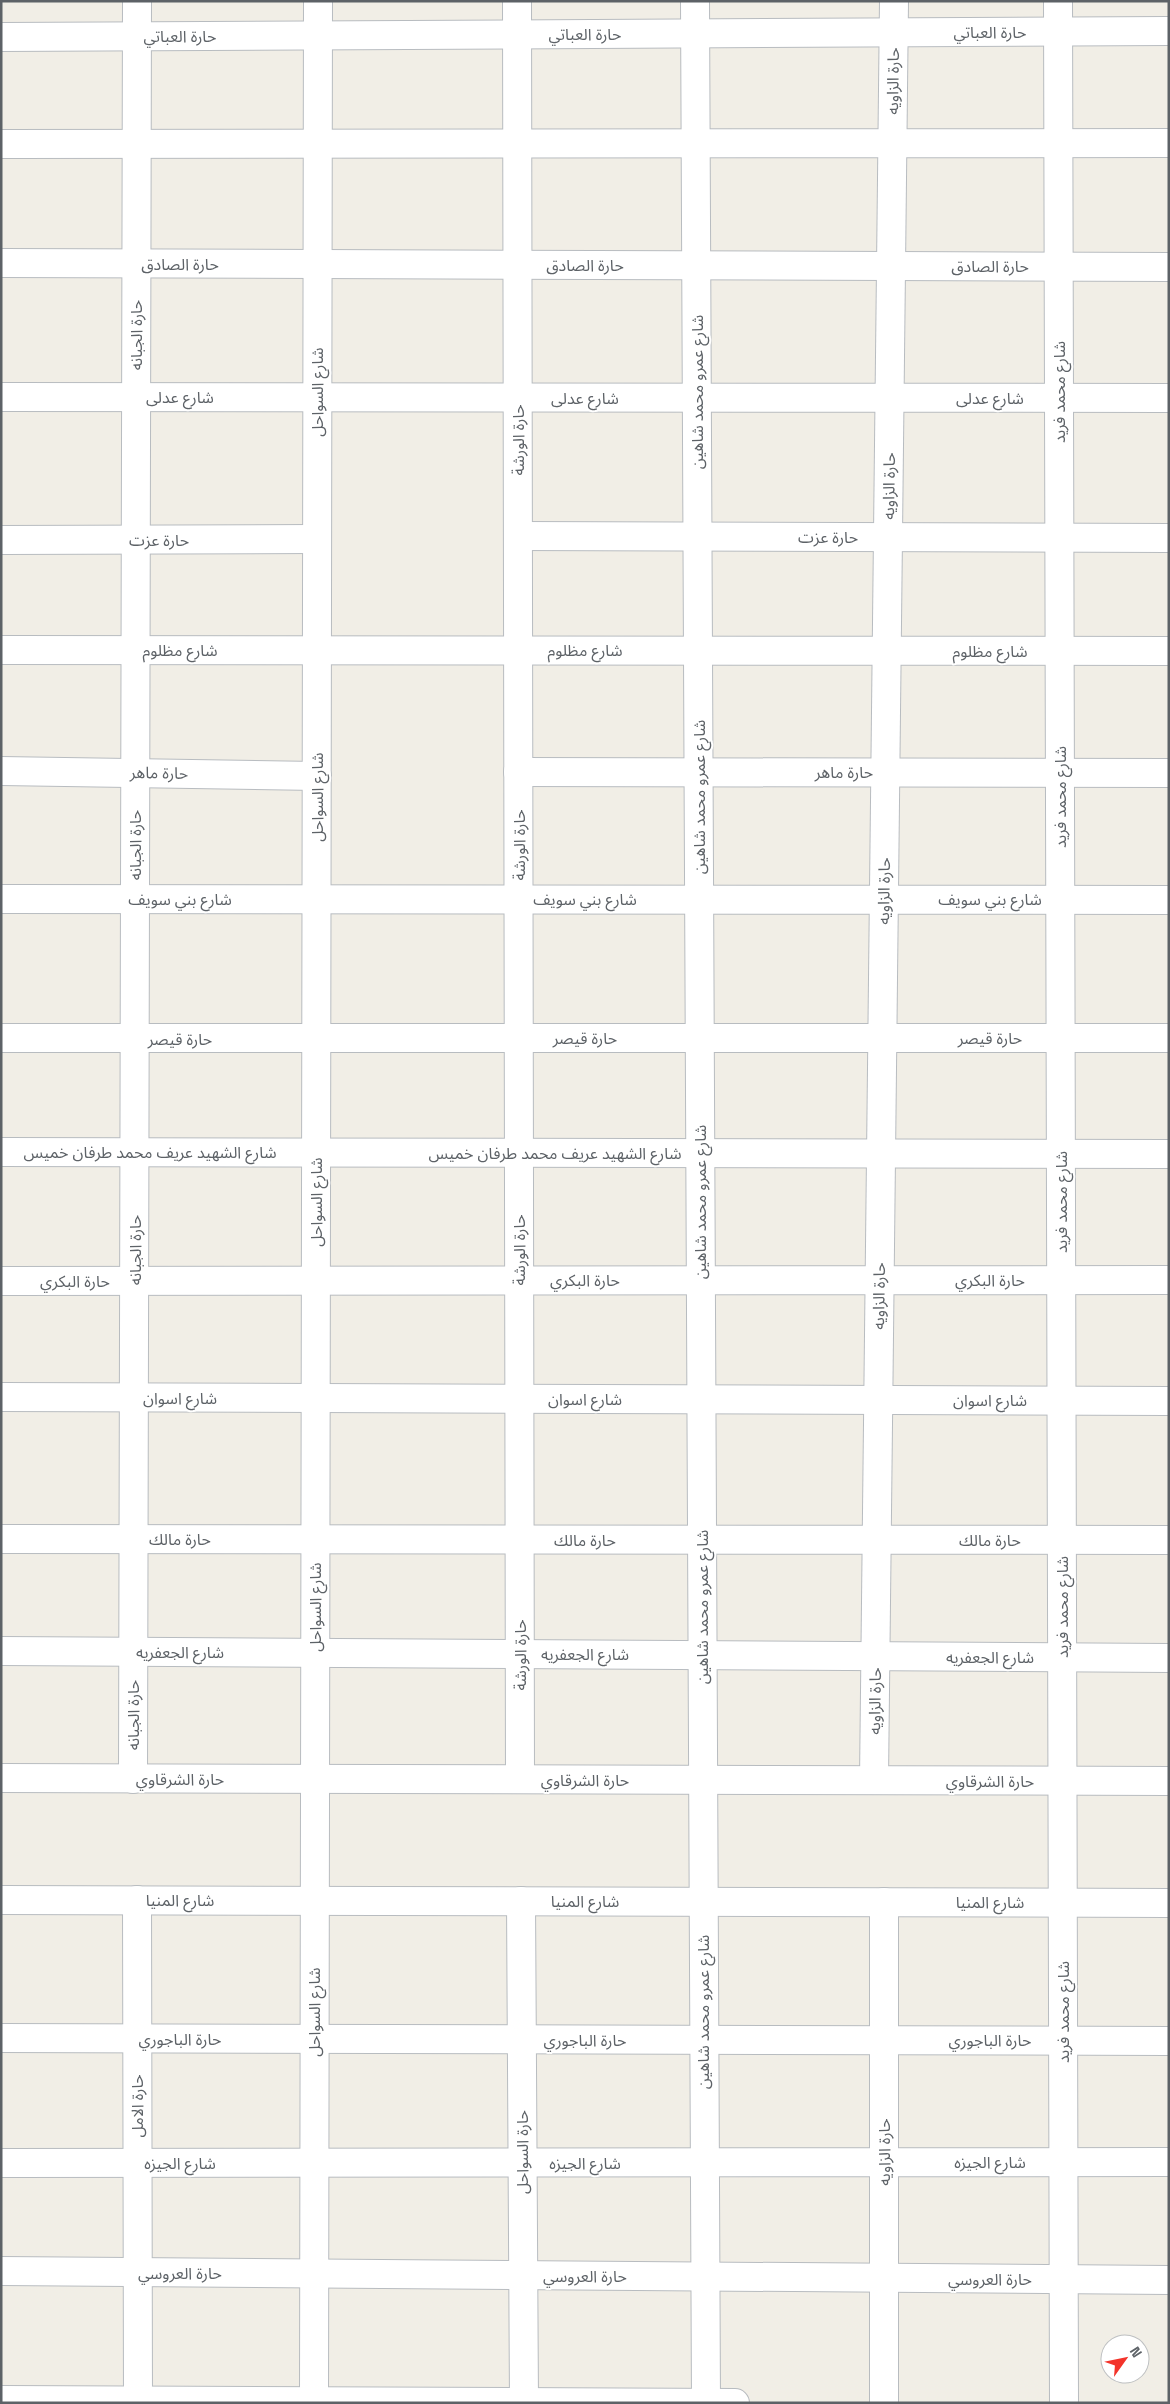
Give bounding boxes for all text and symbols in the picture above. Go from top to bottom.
street label: حارة العباتي [954,22,1026,44]
street label: حارة العباتي [549,24,621,46]
street label: حارة العباتي [144,26,216,48]
street label: حارة الزاويه [882,47,904,115]
street label: حارة الصادق [141,254,219,275]
street label: حارة الصادق [546,255,624,276]
street label: حارة الصادق [951,256,1029,277]
street label: حارة الجبانه [126,300,147,370]
street label: شارع عمرو محمد شاهين [687,315,710,469]
street label: شارع محمد فريد [1049,341,1072,443]
street label: شارع السواحل [307,347,330,437]
street label: شارع عدلى [146,387,214,410]
street label: شارع عدلى [551,388,619,411]
street label: شارع عدلى [956,388,1024,411]
street label: حارة الورشة [508,404,529,476]
street label: حارة الزاويه [878,452,900,520]
street label: حارة عزت [798,527,858,548]
street label: حارة عزت [129,530,189,551]
street label: شارع مظلوم [142,640,218,663]
street label: شارع مظلوم [547,640,623,663]
street label: شارع مظلوم [952,641,1028,664]
street label: شارع عمرو محمد شاهين [689,720,712,874]
street label: شارع محمد فريد [1050,746,1073,848]
street label: شارع السواحل [307,752,330,842]
street label: حارة ماهر [129,762,188,784]
street label: حارة ماهر [814,762,873,783]
street label: حارة الورشة [509,809,530,881]
street label: حارة الجبانه [125,810,146,880]
street label: حارة الزاويه [873,857,895,925]
street label: شارع بني سويف [128,889,232,912]
street label: شارع بني سويف [533,889,637,912]
street label: شارع بني سويف [938,889,1042,912]
street label: حارة قيصر [552,1028,617,1049]
street label: حارة قيصر [957,1028,1022,1049]
street label: حارة قيصر [147,1029,212,1050]
street label: شارع عمرو محمد شاهين [690,1125,713,1279]
street label: شارع الشهيد عريف محمد طرفان خميس [24,1142,276,1165]
street label: شارع الشهيد عريف محمد طرفان خميس [429,1143,681,1166]
street label: شارع محمد فريد [1051,1151,1074,1253]
street label: شارع السواحل [306,1157,329,1247]
street label: حارة الورشة [509,1214,530,1286]
street label: حارة الجبانه [125,1215,146,1285]
street label: حارة الزاويه [868,1262,890,1330]
street label: حارة البكري [550,1270,620,1292]
street label: حارة البكري [955,1270,1025,1292]
street label: حارة البكري [40,1271,110,1293]
street label: شارع اسوان [143,1388,217,1411]
street label: شارع اسوان [548,1389,622,1412]
street label: شارع اسوان [953,1390,1027,1413]
street label: حارة مالك [149,1529,211,1550]
street label: حارة مالك [554,1530,616,1551]
street label: شارع عمرو محمد شاهين [692,1530,715,1684]
street label: حارة مالك [959,1530,1021,1551]
street label: شارع محمد فريد [1052,1556,1075,1658]
street label: شارع السواحل [305,1562,328,1652]
street label: حارة الورشة [510,1619,531,1691]
street label: شارع الجعفريه [136,1642,224,1665]
street label: شارع الجعفريه [541,1644,629,1667]
street label: شارع الجعفريه [946,1647,1034,1670]
street label: حارة الزاويه [864,1667,886,1735]
street label: حارة الجبانه [123,1680,144,1750]
street label: حارة الشرقاوي [136,1769,224,1791]
street label: حارة الشرقاوي [541,1770,629,1792]
street label: حارة الشرقاوي [946,1771,1034,1793]
street label: شارع المنيا [146,1890,214,1913]
street label: شارع المنيا [551,1891,619,1914]
street label: شارع المنيا [956,1892,1024,1915]
street label: شارع عمرو محمد شاهين [693,1935,716,2089]
street label: شارع محمد فريد [1053,1961,1076,2063]
street label: شارع السواحل [304,1967,327,2057]
street label: حارة الباجوري [138,2029,222,2051]
street label: حارة الباجوري [543,2030,627,2052]
street label: حارة الباجوري [948,2030,1032,2052]
street label: حارة الامل [127,2074,148,2138]
street label: حارة السواحل [512,2110,533,2194]
street label: حارة الزاويه [874,2118,895,2186]
street label: شارع الجيزه [954,2152,1026,2175]
street label: شارع الجيزه [144,2153,216,2176]
street label: شارع الجيزه [549,2153,621,2176]
street label: حارة العروسي [138,2263,222,2285]
street label: حارة العروسي [543,2266,627,2288]
street label: حارة العروسي [948,2269,1032,2291]
north arrow [1100,2334,1150,2384]
text: N [1126,2343,1146,2361]

